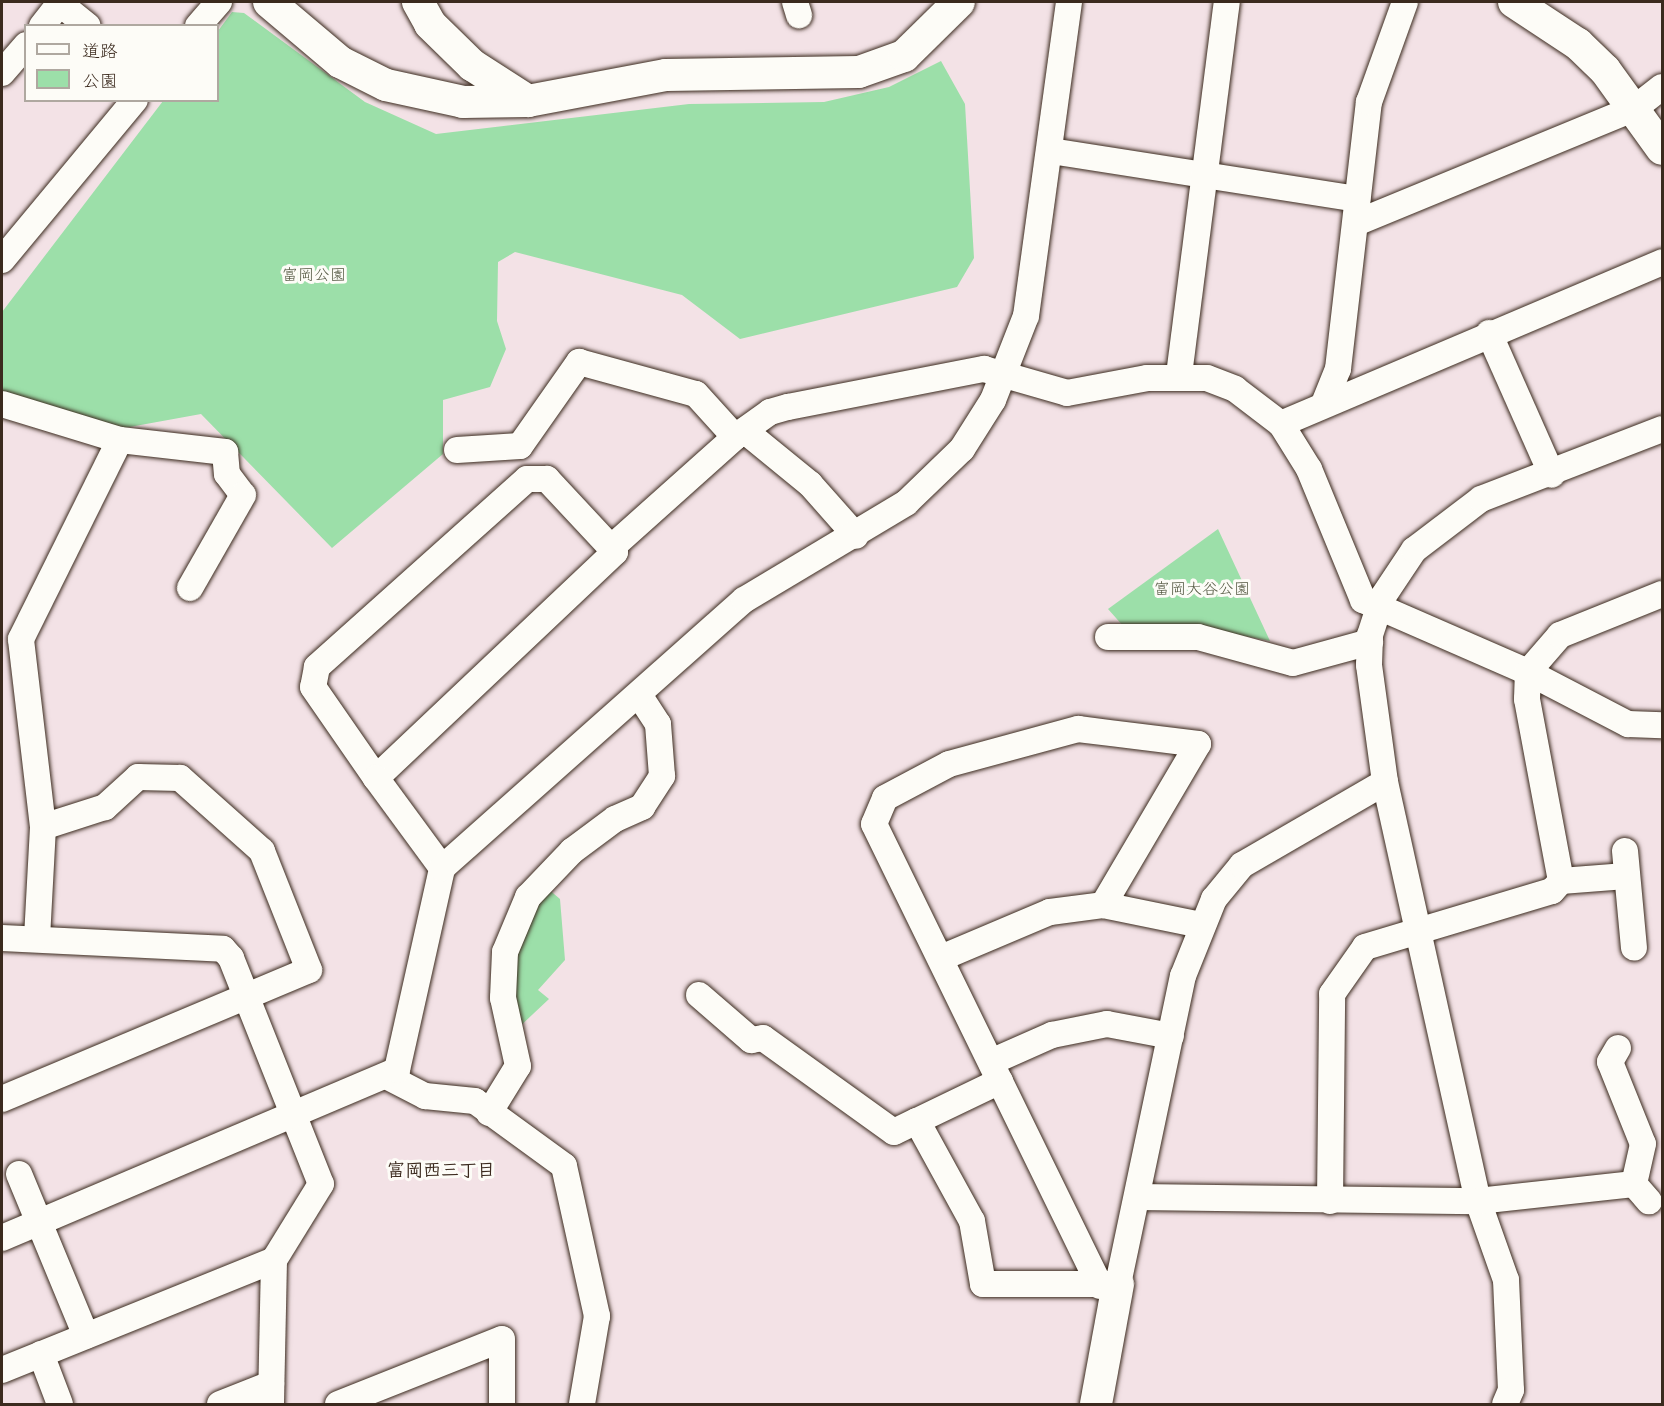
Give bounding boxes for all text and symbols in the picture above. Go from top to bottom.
legend [24,24,219,102]
text: 道路 [82,40,118,63]
text: 公園 [82,70,118,93]
park label: 富岡公園 [282,265,346,285]
park label: 富岡大谷公園 [1154,579,1250,599]
district label: 富岡西三丁目 [387,1160,495,1182]

